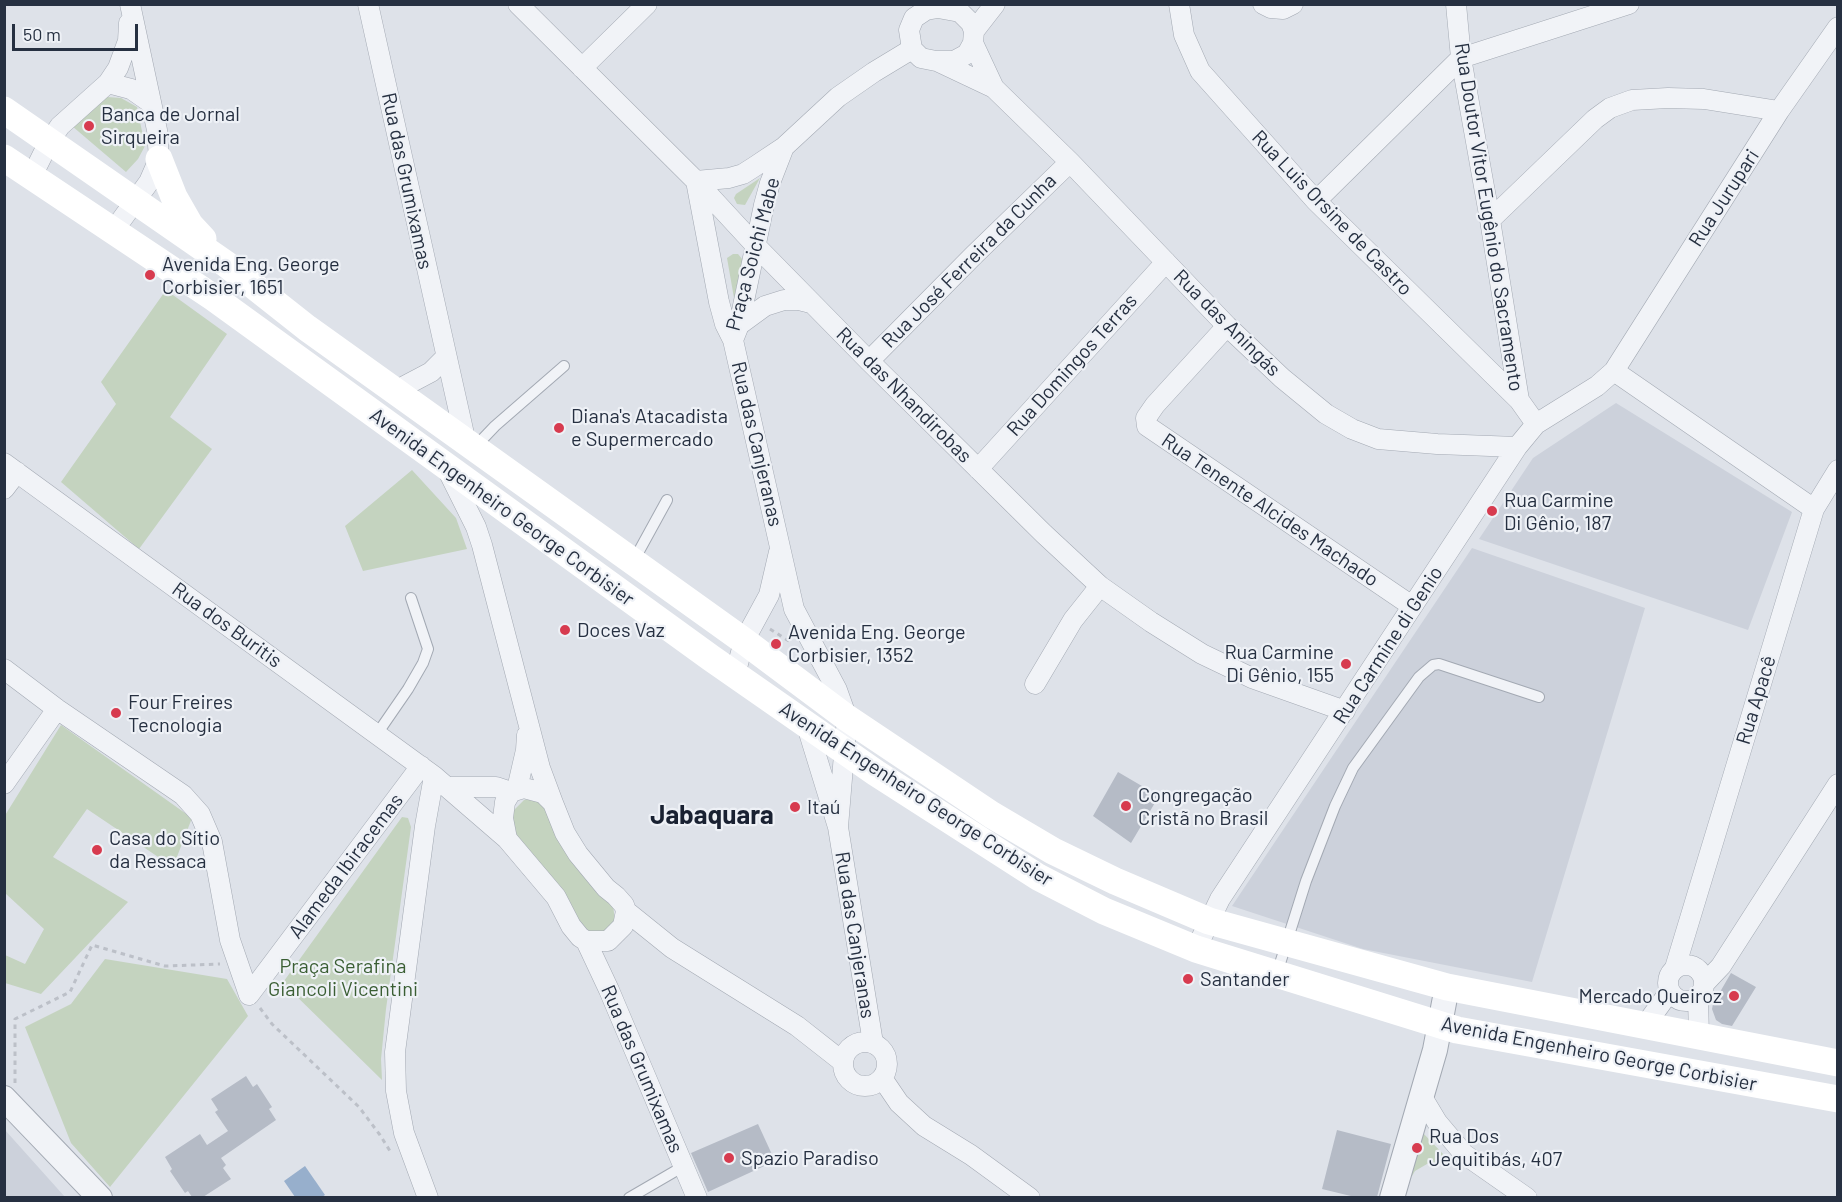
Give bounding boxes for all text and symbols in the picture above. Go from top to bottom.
scale bar [15,12,141,50]
text: 50 m [23,23,61,45]
street label: Rua Doutor Vitor Eugênio do Sacramento [1450,41,1528,393]
street label: Rua das Grumixamas [377,90,437,272]
place label: Banca de Jornal Sirqueira [101,102,240,149]
marker: Banca de Jornal Sirqueira [82,119,96,133]
street label: Rua Luis Orsine de Castro [1247,125,1417,301]
street label: Rua Jurupari [1684,145,1764,251]
street label: Rua José Ferreira da Cunha [877,169,1061,353]
street label: Praça Soichi Mabe [721,175,785,333]
place label: Avenida Eng. George Corbisier, 1651 [162,252,340,299]
street label: Rua das Aningás [1169,265,1285,381]
marker: Avenida Eng. George Corbisier, 1651 [143,268,157,282]
street label: Rua Domingos Terras [1002,289,1142,441]
street label: Rua das Nhandirobas [831,322,977,468]
street label: Rua das Canjeranas [726,359,788,529]
street label: Avenida Engenheiro George Corbisier [365,403,639,611]
place label: Diana's Atacadista e Supermercado [571,404,728,451]
marker: Diana's Atacadista e Supermercado [552,421,566,435]
street label: Rua Tenente Alcides Machado [1157,428,1383,592]
place label: Rua Carmine Di Gênio, 187 [1504,488,1614,535]
marker: Rua Carmine Di Gênio, 187 [1485,504,1499,518]
street label: Rua Carmine di Genio [1328,562,1448,728]
street label: Rua dos Buritis [167,577,287,673]
place label: Doces Vaz [577,618,665,642]
place label: Avenida Eng. George Corbisier, 1352 [788,620,966,667]
marker: Doces Vaz [558,623,572,637]
marker: Avenida Eng. George Corbisier, 1352 [769,637,783,651]
place label: Rua Carmine Di Gênio, 155 [1224,640,1334,687]
street label: Rua Apacê [1731,653,1781,747]
marker: Rua Carmine Di Gênio, 155 [1339,657,1353,671]
place label: Four Freires Tecnologia [128,690,233,737]
street label: Avenida Engenheiro George Corbisier [775,696,1057,892]
marker: Four Freires Tecnologia [109,706,123,720]
place label: Congregação Cristã no Brasil [1138,783,1268,830]
street label: Alameda Ibiracemas [284,789,408,943]
place label: Itaú [807,795,840,819]
district label: Jabaquara [650,799,774,831]
marker: Congregação Cristã no Brasil [1119,799,1133,813]
marker: Itaú [788,800,802,814]
place label: Casa do Sítio da Ressaca [109,826,220,873]
marker: Casa do Sítio da Ressaca [90,843,104,857]
street label: Rua das Canjeranas [830,850,880,1020]
park label: Praça Serafina Giancoli Vicentini [268,954,418,1001]
place label: Santander [1200,967,1290,991]
marker: Santander [1181,972,1195,986]
street label: Rua das Grumixamas [596,981,688,1157]
place label: Mercado Queiroz [1578,984,1722,1008]
marker: Mercado Queiroz [1727,989,1741,1003]
street label: Avenida Engenheiro George Corbisier [1439,1012,1759,1096]
place label: Rua Dos Jequitibás, 407 [1429,1124,1562,1171]
marker: Rua Dos Jequitibás, 407 [1410,1141,1424,1155]
place label: Spazio Paradiso [741,1146,879,1170]
marker: Spazio Paradiso [722,1151,736,1165]

